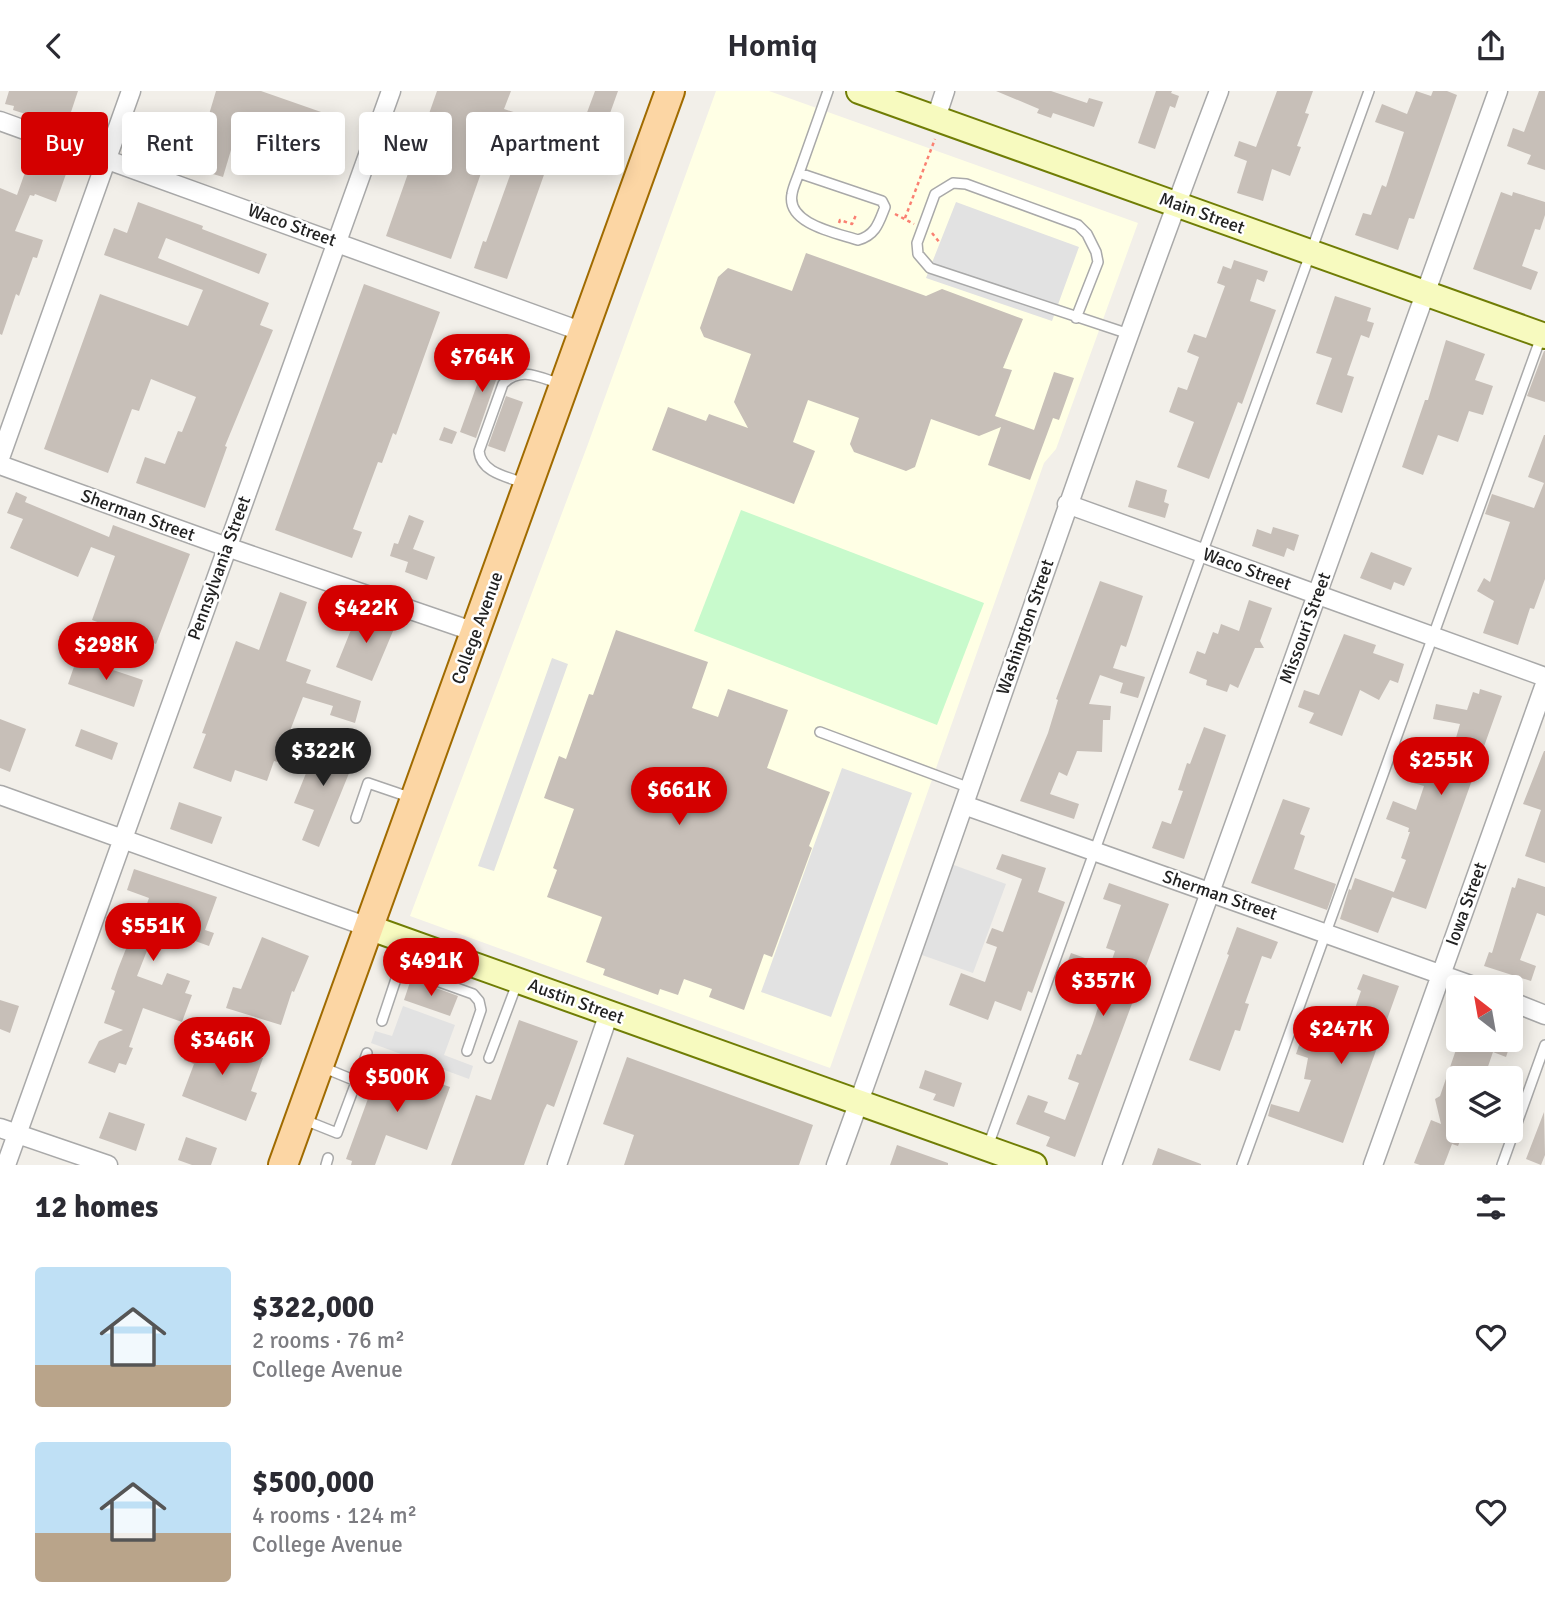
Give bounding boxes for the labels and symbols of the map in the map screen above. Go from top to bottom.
street label: Main Street [1156,187,1248,239]
street label: Waco Street [245,199,339,251]
pin: $764K [433,335,531,394]
street label: Sherman Street [78,484,198,546]
street label: Pennsylvania Street [183,493,255,643]
street label: Waco Street [1200,543,1294,595]
street label: Washington Street [992,556,1058,698]
street label: College Avenue [446,569,508,687]
street label: Missouri Street [1275,569,1335,687]
pin: $422K [317,585,415,645]
pin: $298K [57,623,155,682]
pin: $322K [274,729,372,788]
pin: $255K [1392,737,1490,797]
pin: $661K [630,767,728,827]
street label: Iowa Street [1441,859,1491,949]
street label: Sherman Street [1160,865,1280,925]
pin: $551K [104,903,202,963]
pin: $491K [382,939,480,998]
pin: $357K [1054,958,1152,1018]
street label: Austin Street [525,973,627,1029]
north arrow [1446,975,1522,1052]
pin: $247K [1292,1007,1390,1066]
pin: $346K [173,1017,271,1077]
pin: $500K [348,1055,446,1114]

